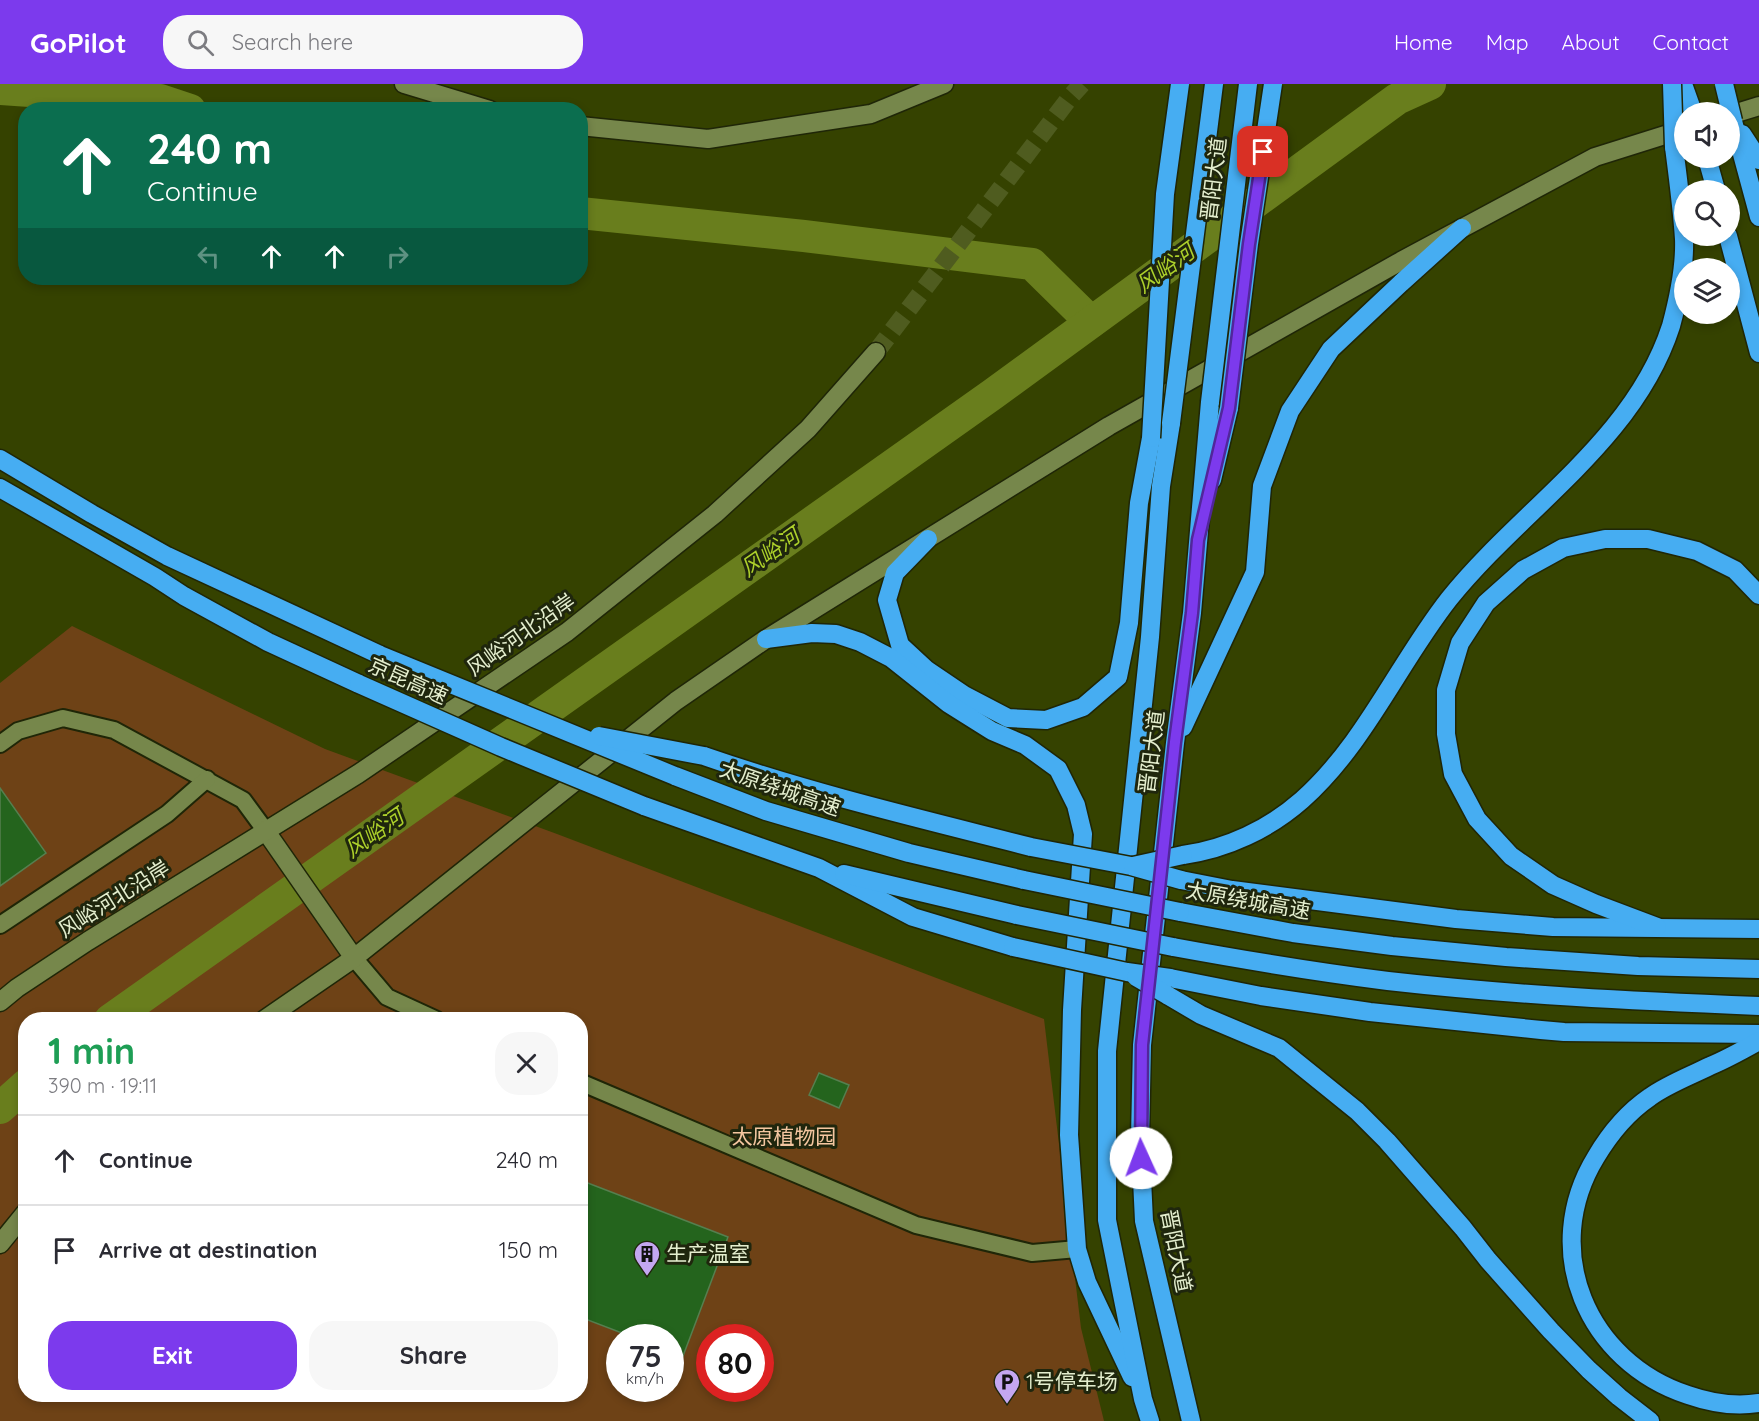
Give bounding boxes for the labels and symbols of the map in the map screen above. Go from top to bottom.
pin [1237,126,1288,177]
street label: 晋阳大道 [1195,136,1231,222]
water label: 风峪河 [1130,235,1203,299]
water label: 风峪河 [735,519,808,582]
street label: 风峪河北沿岸 [461,587,579,681]
street label: 京昆高速 [365,651,452,709]
street label: 晋阳大道 [1133,709,1169,795]
street label: 太原绕城高速 [717,755,844,821]
water label: 风峪河 [339,800,412,863]
street label: 风峪河北沿岸 [53,854,174,943]
street label: 太原绕城高速 [1184,876,1312,924]
park label: 太原植物园 [732,1123,837,1149]
position arrow [1109,1126,1173,1190]
street label: 晋阳大道 [1156,1207,1198,1295]
building icon: 生产温室 [632,1239,662,1277]
place label: 生产温室 [666,1240,750,1266]
speed limit sign: 80 [696,1324,774,1402]
parking icon: 1号停车场 [992,1367,1022,1405]
place label: 1号停车场 [1026,1368,1118,1394]

